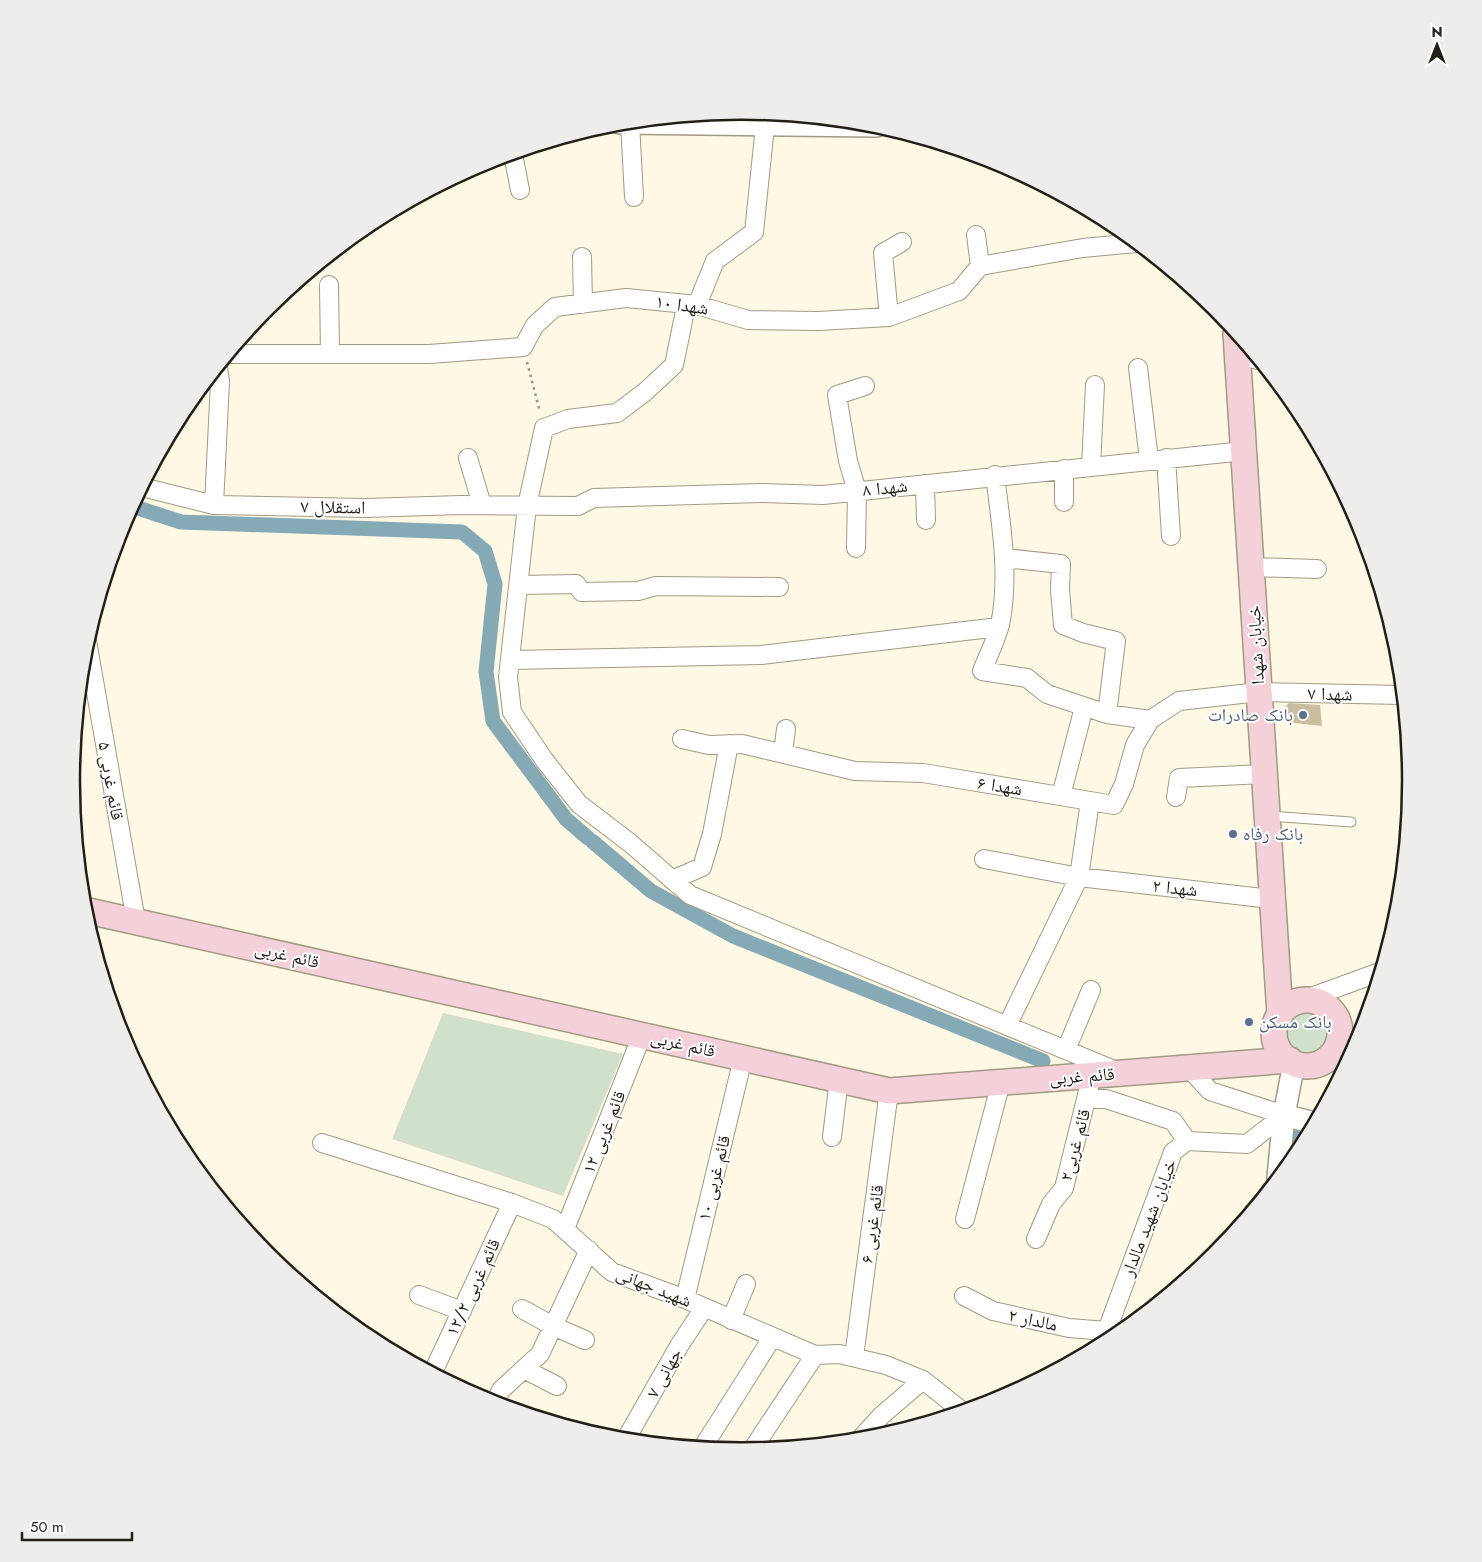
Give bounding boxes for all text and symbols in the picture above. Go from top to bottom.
north arrow [1412,20,1462,70]
text: N [1431,22,1443,42]
street label: شهدا ۱۰ [654,288,710,322]
street label: شهدا ۸ [861,473,909,503]
street label: استقلال ۷ [300,493,366,521]
street label: خیابان شهدا [1241,605,1271,685]
street label: شهدا ۷ [1307,681,1353,707]
place label: بانک صادرات [1208,702,1293,728]
marker: بانک صادرات [1297,709,1309,721]
street label: قائم غربی ۵ [91,740,131,822]
street label: شهدا ۶ [976,770,1024,802]
place label: بانک رفاه [1243,821,1303,847]
marker: بانک رفاه [1227,828,1239,840]
street label: شهدا ۲ [1151,873,1199,903]
street label: قائم غربی [252,935,322,975]
place label: بانک مسکن [1259,1009,1332,1035]
marker: بانک مسکن [1243,1016,1255,1028]
street label: قائم غربی [648,1024,718,1064]
street label: قائم غربی [1048,1061,1116,1091]
street label: قائم غربی ۱۲ [576,1087,632,1177]
street label: ۲قائم غربی [1053,1106,1097,1184]
street label: قائم غربی ۱۰ [691,1133,737,1223]
street label: خیابان شهید مالدار [1114,1156,1183,1281]
street label: قائم غربی ۶ [854,1183,890,1265]
street label: قائم غربی ۱۲/۲ [439,1234,507,1340]
street label: شهید جهانی [612,1260,696,1314]
street label: مالدار ۲ [1006,1302,1060,1338]
street label: جهانی ۷ [640,1343,688,1403]
scale bar [22,1510,132,1542]
text: 50 m [30,1516,64,1538]

